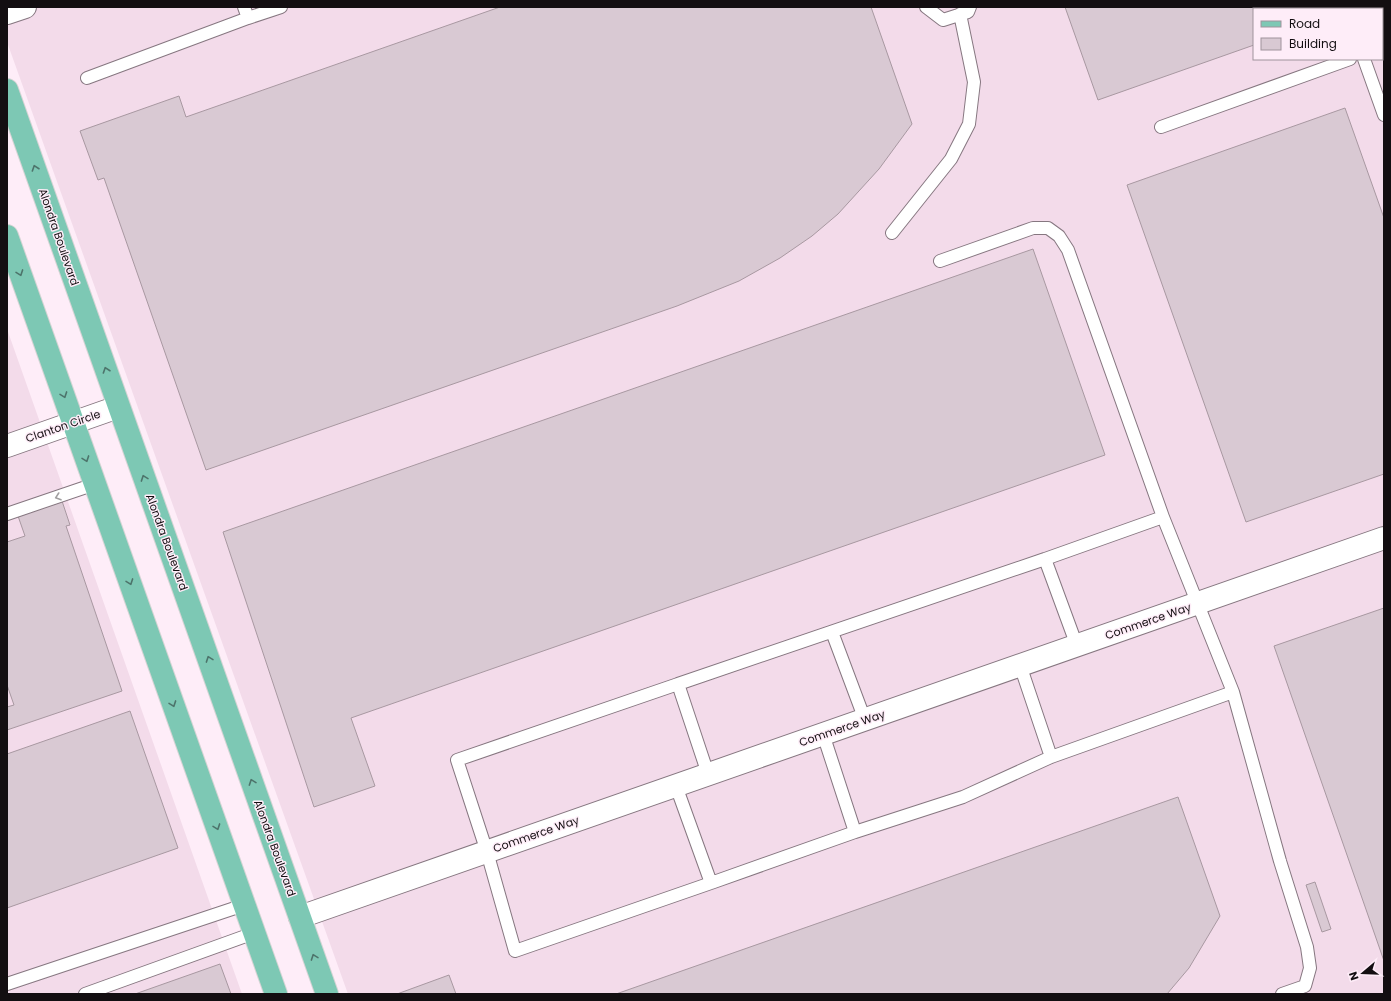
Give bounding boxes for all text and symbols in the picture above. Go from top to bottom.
legend [1253,8,1383,60]
text: Road [1289,15,1320,32]
text: Building [1289,35,1337,52]
one-way arrow [31,165,39,172]
street label: Alondra Boulevard [35,186,83,288]
one-way arrow [15,269,24,276]
one-way arrow [102,367,110,374]
one-way arrow [59,392,67,399]
street label: Clanton Circle [23,406,103,446]
one-way arrow [82,456,90,463]
one-way arrow [140,474,149,481]
one-way arrow [55,492,62,500]
street label: Alondra Boulevard [142,492,192,592]
one-way arrow [125,578,134,585]
street label: Commerce Way [1103,599,1194,643]
one-way arrow [205,656,213,663]
one-way arrow [169,701,177,708]
street label: Commerce Way [797,706,888,750]
one-way arrow [248,779,257,786]
street label: Alondra Boulevard [250,798,300,898]
street label: Commerce Way [491,812,582,856]
one-way arrow [212,823,220,830]
north arrow [1343,953,1383,993]
one-way arrow [311,954,319,961]
text: N [1345,970,1362,983]

